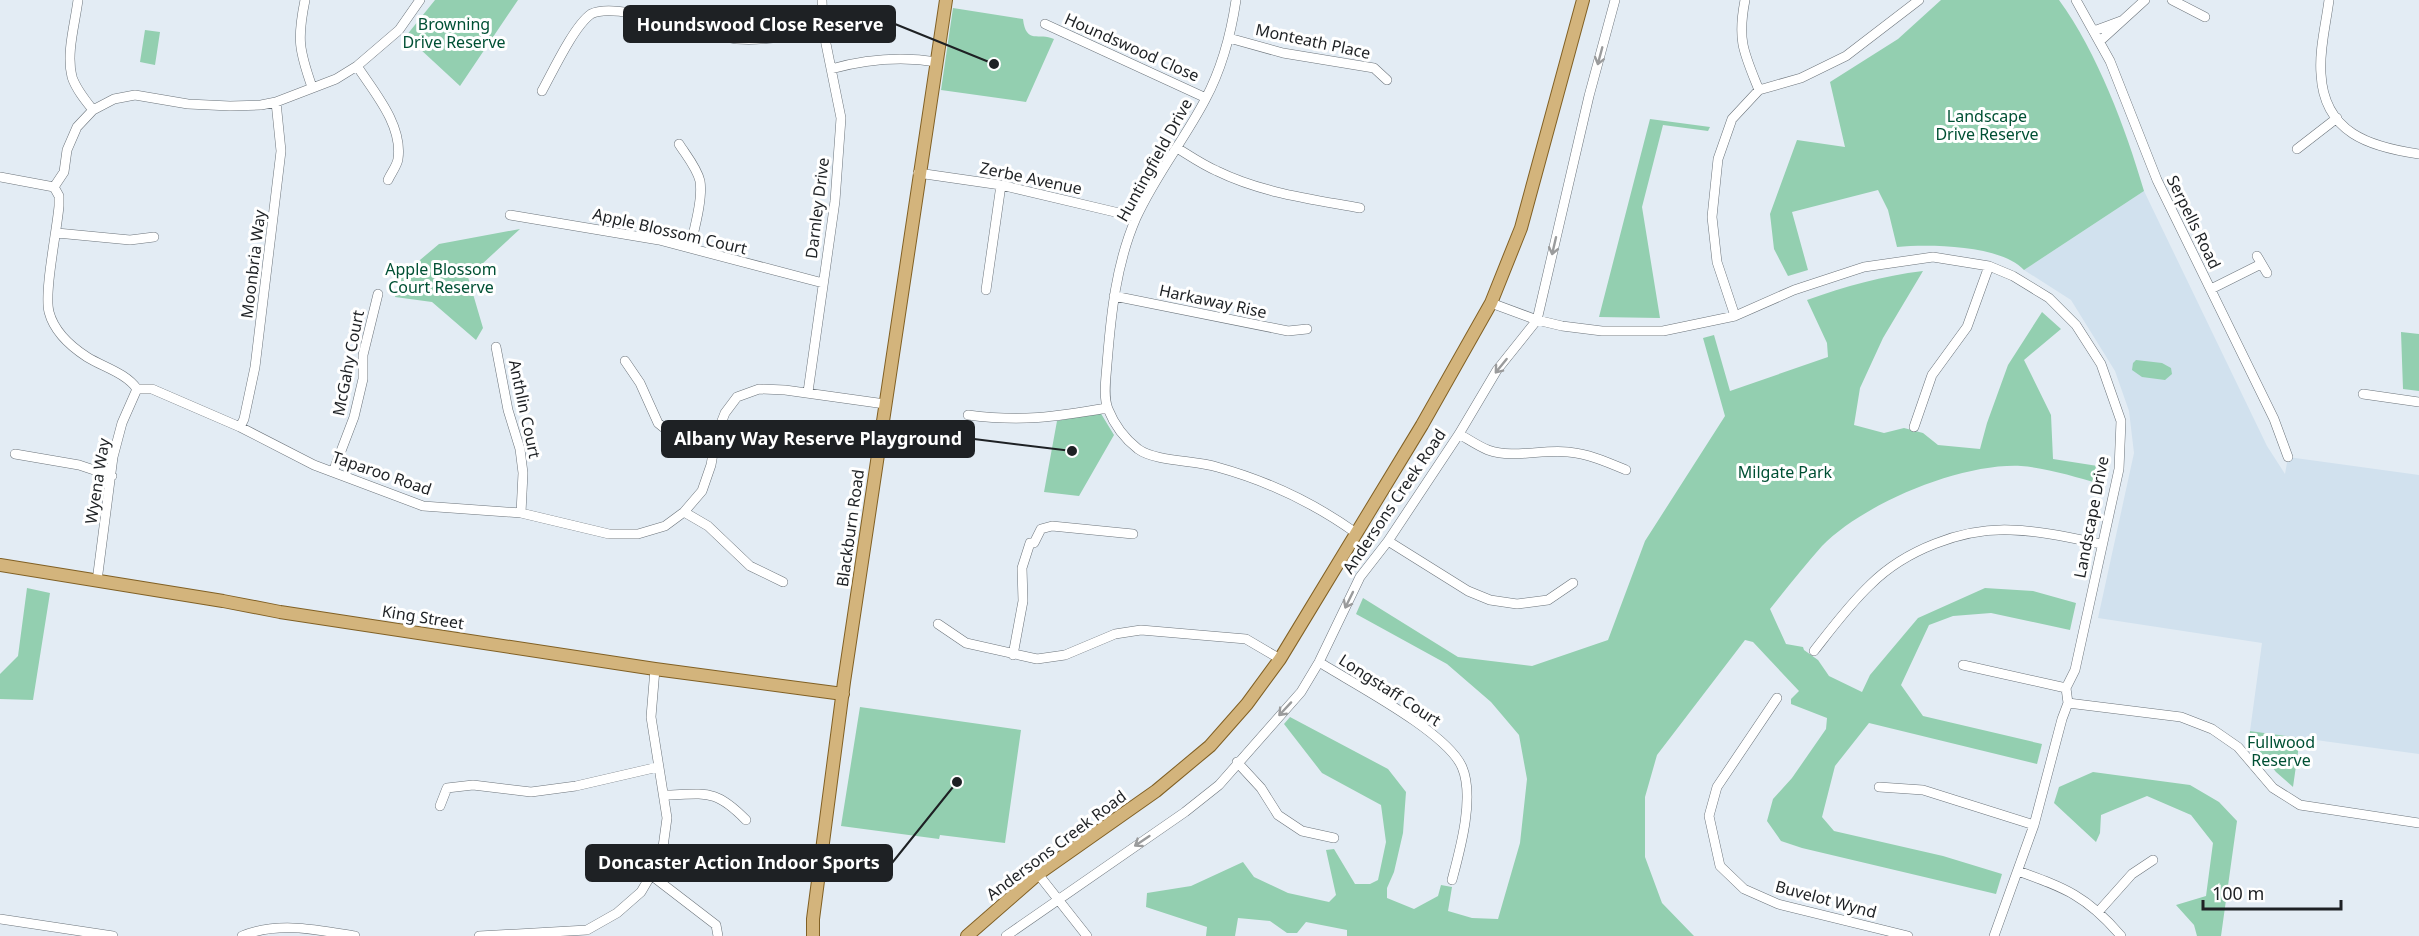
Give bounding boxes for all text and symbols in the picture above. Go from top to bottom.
callout: Houndswood Close Reserve [624,6,895,42]
street label: Houndswood Close [1061,7,1203,87]
text: Houndswood Close Reserve [637,12,883,36]
park label: Browning Drive Reserve [402,13,506,53]
street label: Monteath Place [1253,18,1373,64]
one-way arrow [1594,47,1605,66]
street label: Huntingfield Drive [1111,94,1197,226]
park label: Landscape Drive Reserve [1935,105,2039,145]
street label: Darnley Drive [800,156,834,260]
street label: Zerbe Avenue [978,156,1084,200]
street label: Serpells Road [2162,171,2226,273]
street label: Apple Blossom Court [591,203,749,259]
street label: Moonbria Way [235,208,271,320]
one-way arrow [1548,236,1559,255]
park label: Apple Blossom Court Reserve [385,258,497,298]
street label: Harkaway Rise [1157,279,1269,323]
street label: McGahy Court [327,308,369,418]
street label: Anthlin Court [504,358,546,460]
one-way arrow [1494,358,1507,374]
callout: Albany Way Reserve Playground [662,421,974,457]
street label: Andersons Creek Road [1337,424,1451,578]
text: Albany Way Reserve Playground [674,426,962,450]
street label: Wyena Way [79,436,115,526]
street label: Taparoo Road [329,446,435,500]
street label: Landscape Drive [2068,454,2114,580]
park label: Milgate Park [1738,461,1833,483]
street label: Blackburn Road [831,468,869,588]
one-way arrow [1343,590,1355,608]
street label: King Street [380,600,466,634]
street label: Longstaff Court [1335,649,1445,731]
one-way arrow [1278,702,1292,717]
park label: Fullwood Reserve [2247,731,2315,771]
street label: Andersons Creek Road [981,785,1131,905]
one-way arrow [1135,835,1151,847]
callout: Doncaster Action Indoor Sports [586,845,892,881]
text: Doncaster Action Indoor Sports [598,850,880,874]
scale bar [2203,873,2341,911]
street label: Buvelot Wynd [1773,875,1879,923]
text: 100 m [2212,881,2264,905]

